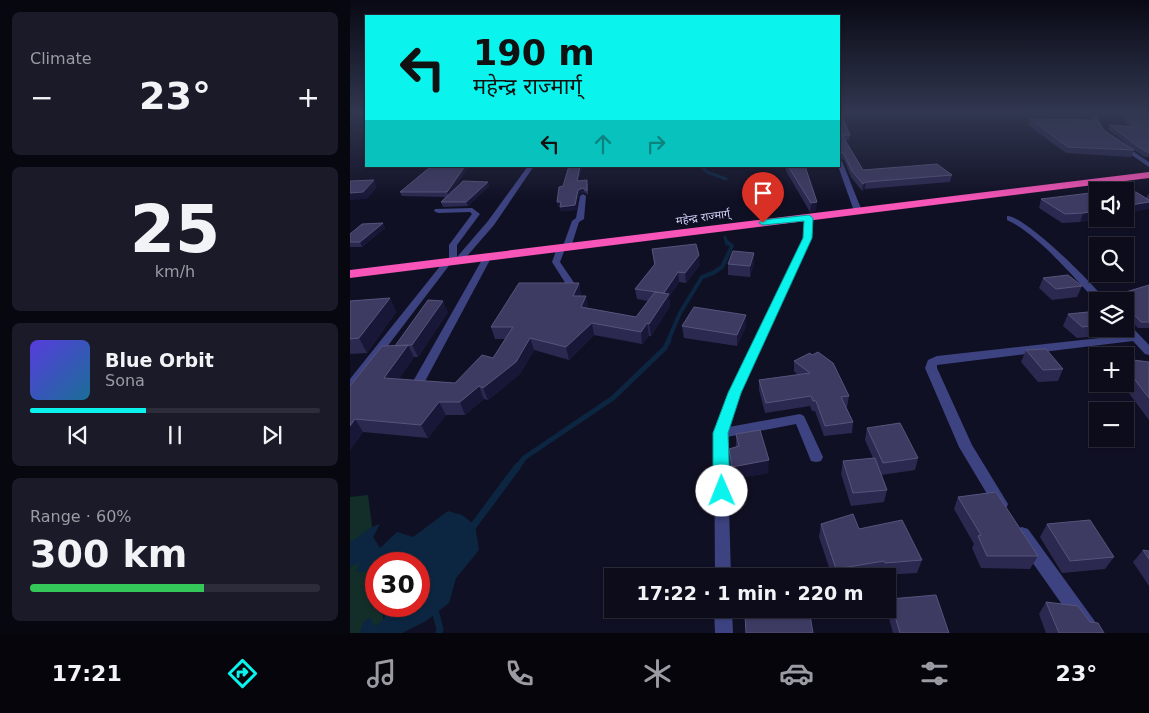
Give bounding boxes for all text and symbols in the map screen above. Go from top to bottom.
text: 190 m [473,33,595,73]
icon: left [390,35,455,100]
text: Climate [30,49,92,68]
text: 23° [139,74,211,118]
text: महेन्द्र राज्मार्ग् [473,74,582,99]
text: − [30,81,53,114]
text: + [297,81,320,114]
icon: left [536,130,564,158]
icon: ahead [589,130,617,158]
icon: right [642,130,670,158]
pin [742,172,784,223]
icon: arrive [749,179,777,207]
map controls [1089,182,1134,447]
button: sound [1089,182,1134,227]
text: 25 [130,192,220,267]
street label: महेन्द्र राज्मार्ग् [675,207,733,228]
button: search [1089,237,1134,282]
text: km/h [155,262,195,281]
button: layers [1089,292,1134,337]
button: + [1089,347,1134,392]
text: Blue Orbit [105,349,214,371]
text: Sona [105,371,145,390]
button: − [1089,402,1134,447]
icon: previous [64,421,92,449]
icon: pause [161,421,189,449]
icon: next [258,421,286,449]
position arrow [695,464,747,516]
text: Range · 60% [30,507,132,526]
text: 300 km [30,532,187,576]
speed limit sign: 30 [365,552,430,617]
text: 17:22 · 1 min · 220 m [636,582,864,604]
icon: directions [225,656,260,691]
icon: music [364,656,399,691]
icon: phone [502,656,537,691]
icon: climate [640,656,675,691]
icon: car [779,656,814,691]
icon: filters [917,656,952,691]
text: 17:21 [52,661,122,686]
text: 23° [1056,661,1097,686]

